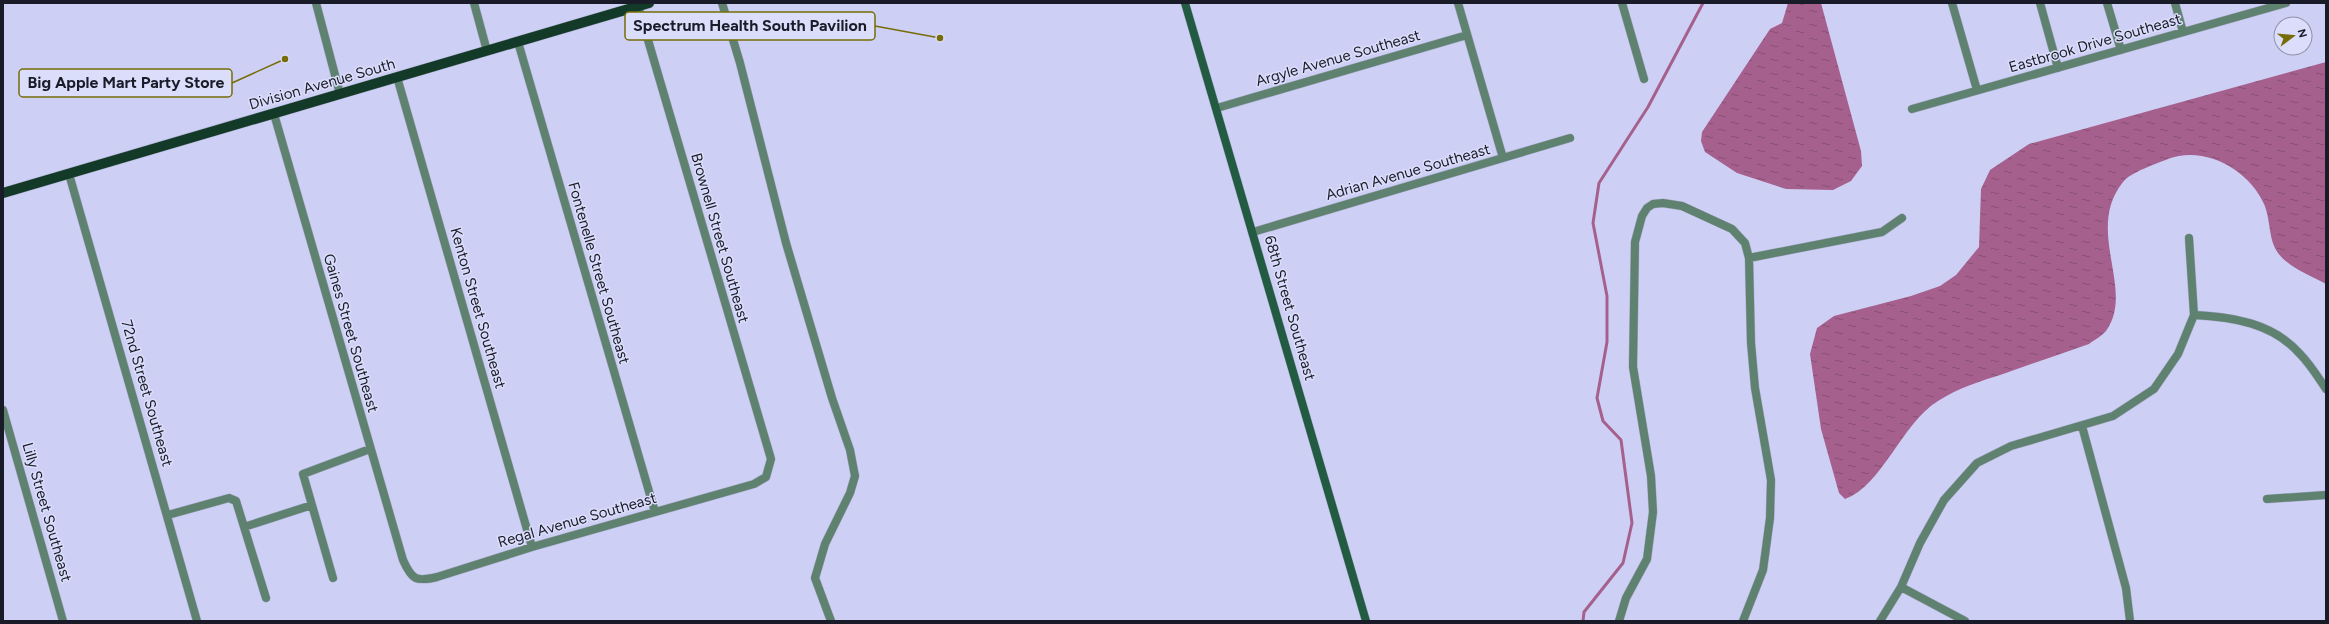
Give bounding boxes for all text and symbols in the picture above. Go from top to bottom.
street label: Eastbrook Drive Southeast [2007,10,2184,76]
callout: Spectrum Health South Pavilion [625,12,875,40]
text: Spectrum Health South Pavilion [633,16,867,35]
north arrow [2273,16,2313,56]
street label: Argyle Avenue Southeast [1254,26,1423,90]
text: N [2295,27,2310,39]
street label: Division Avenue South [247,55,397,113]
callout: Big Apple Mart Party Store [19,69,232,97]
text: Big Apple Mart Party Store [28,73,225,92]
street label: Adrian Avenue Southeast [1324,140,1493,204]
street label: Brownell Street Southeast [687,151,753,325]
street label: Fontenelle Street Southeast [564,180,634,366]
street label: Kenton Street Southeast [446,225,510,391]
street label: 68th Street Southeast [1261,233,1319,383]
street label: Gaines Street Southeast [320,252,382,415]
street label: 72nd Street Southeast [117,318,177,469]
street label: Lilly Street Southeast [19,440,76,584]
street label: Regal Avenue Southeast [496,489,659,551]

